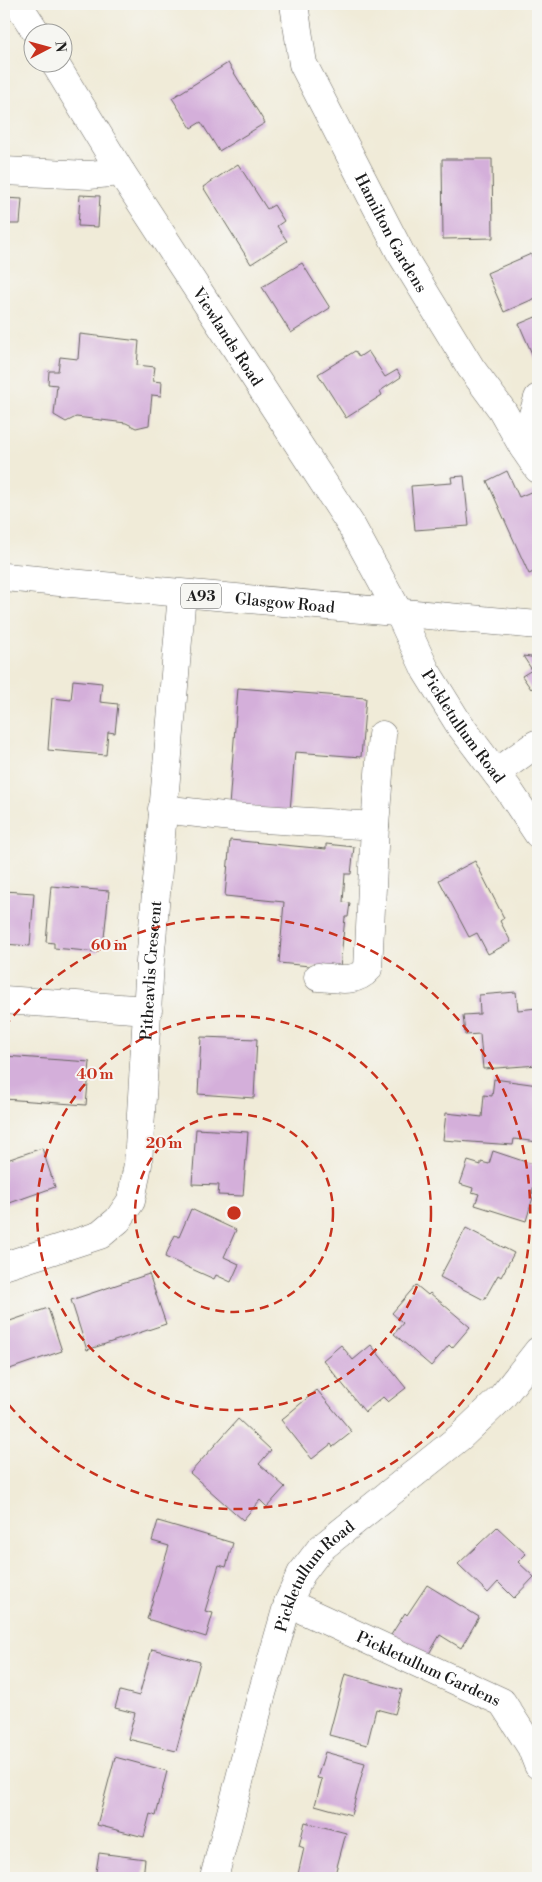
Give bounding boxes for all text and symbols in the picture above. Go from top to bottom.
north arrow [22,22,72,72]
text: N [50,40,69,53]
street label: Hamilton Gardens [350,170,431,296]
street label: Viewlands Road [187,283,267,390]
road number: A93 [181,584,221,608]
street label: Glasgow Road [234,589,336,618]
street label: Pickletullum Road [417,666,509,787]
street label: Pitheavlis Crescent [136,899,166,1041]
text: 60 m [91,936,128,955]
text: 40 m [76,1065,114,1084]
text: 20 m [146,1134,183,1153]
centre of rings [225,1204,243,1222]
street label: Pickletullum Road [271,1517,359,1634]
street label: Pickletullum Gardens [353,1627,504,1711]

